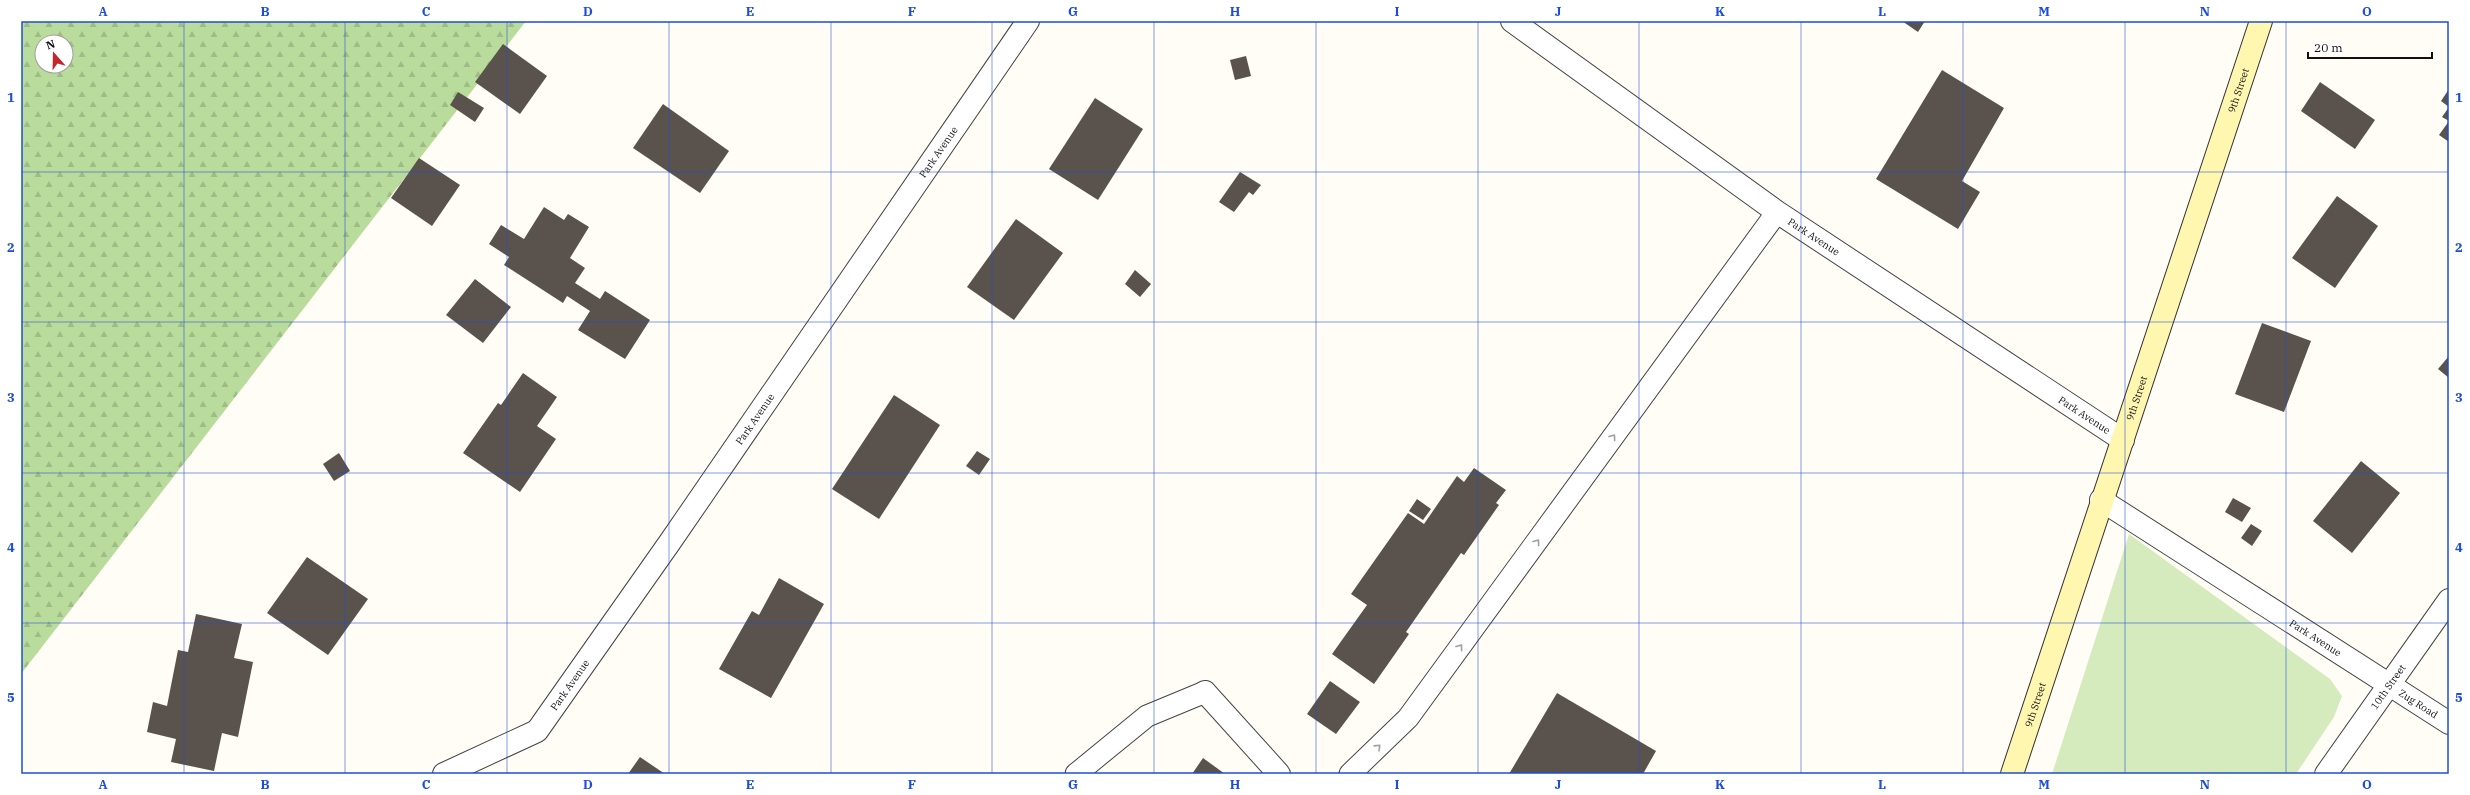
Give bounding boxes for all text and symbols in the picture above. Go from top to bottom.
text: A [98,3,108,20]
text: B [260,3,270,20]
text: C [422,3,431,20]
text: D [583,3,593,20]
text: E [746,3,754,20]
text: F [908,3,916,20]
text: G [1068,3,1078,20]
text: H [1230,3,1241,20]
text: I [1395,3,1400,20]
text: J [1555,3,1562,20]
text: K [1715,3,1725,20]
text: L [1878,3,1886,20]
text: M [2038,3,2050,20]
text: N [2200,3,2210,20]
text: O [2362,3,2372,20]
north arrow [34,34,74,74]
scale bar [2308,34,2432,60]
text: N [44,36,57,53]
text: 20 m [2314,40,2343,55]
street label: 9th Street [2225,66,2252,115]
text: 1 [7,89,15,106]
text: 1 [2455,89,2463,106]
street label: Park Avenue [916,124,961,180]
street label: Park Avenue [1785,215,1842,259]
text: 2 [7,239,15,256]
text: 2 [2455,239,2463,256]
street label: 9th Street [2123,374,2150,422]
text: 3 [7,389,15,406]
text: 3 [2455,389,2463,406]
street label: Park Avenue [733,391,777,447]
street label: Park Avenue [2056,393,2113,437]
one-way arrow [1608,434,1615,441]
text: 4 [7,539,15,556]
one-way arrow [1532,539,1539,546]
text: 4 [2455,539,2463,556]
street label: Park Avenue [2287,617,2344,660]
one-way arrow [1455,644,1462,651]
street label: Park Avenue [548,657,592,713]
street label: 10th Street [2368,661,2409,712]
street label: 9th Street [2022,680,2049,729]
street label: Zug Road [2396,686,2440,721]
text: 5 [7,689,15,706]
text: 5 [2455,689,2463,706]
one-way arrow [1373,744,1381,752]
text: A [98,776,108,793]
text: B [260,776,270,793]
text: C [422,776,431,793]
text: D [583,776,593,793]
text: E [746,776,754,793]
text: F [908,776,916,793]
text: G [1068,776,1078,793]
text: H [1230,776,1241,793]
text: I [1395,776,1400,793]
text: J [1555,776,1562,793]
text: K [1715,776,1725,793]
text: L [1878,776,1886,793]
text: M [2038,776,2050,793]
text: N [2200,776,2210,793]
text: O [2362,776,2372,793]

